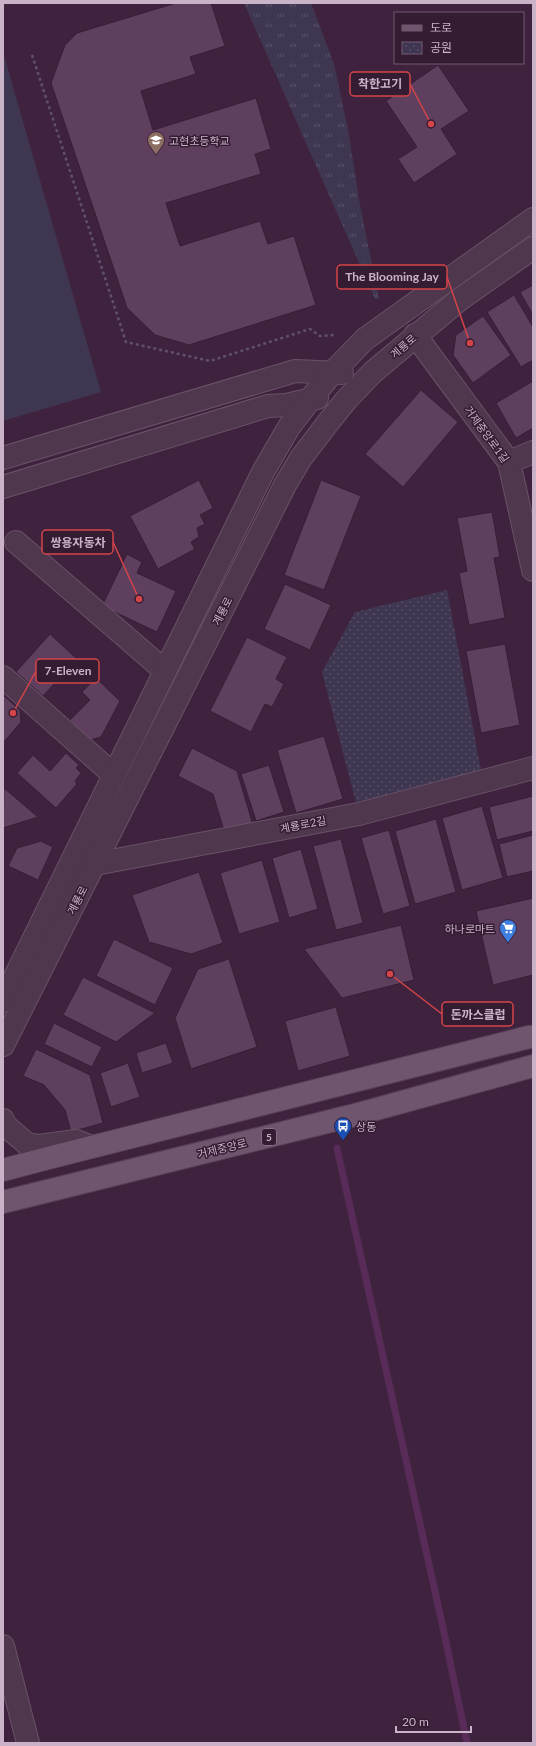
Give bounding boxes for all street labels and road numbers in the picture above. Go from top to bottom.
street label: 계룡로 [387,331,419,361]
street label: 거제중앙로1길 [462,403,512,465]
street label: 계룡로 [209,595,235,627]
street label: 계룡로2길 [279,813,327,835]
street label: 계룡로 [64,884,90,916]
road number: 5 [262,1129,276,1145]
street label: 거제중앙로 [196,1136,248,1160]

